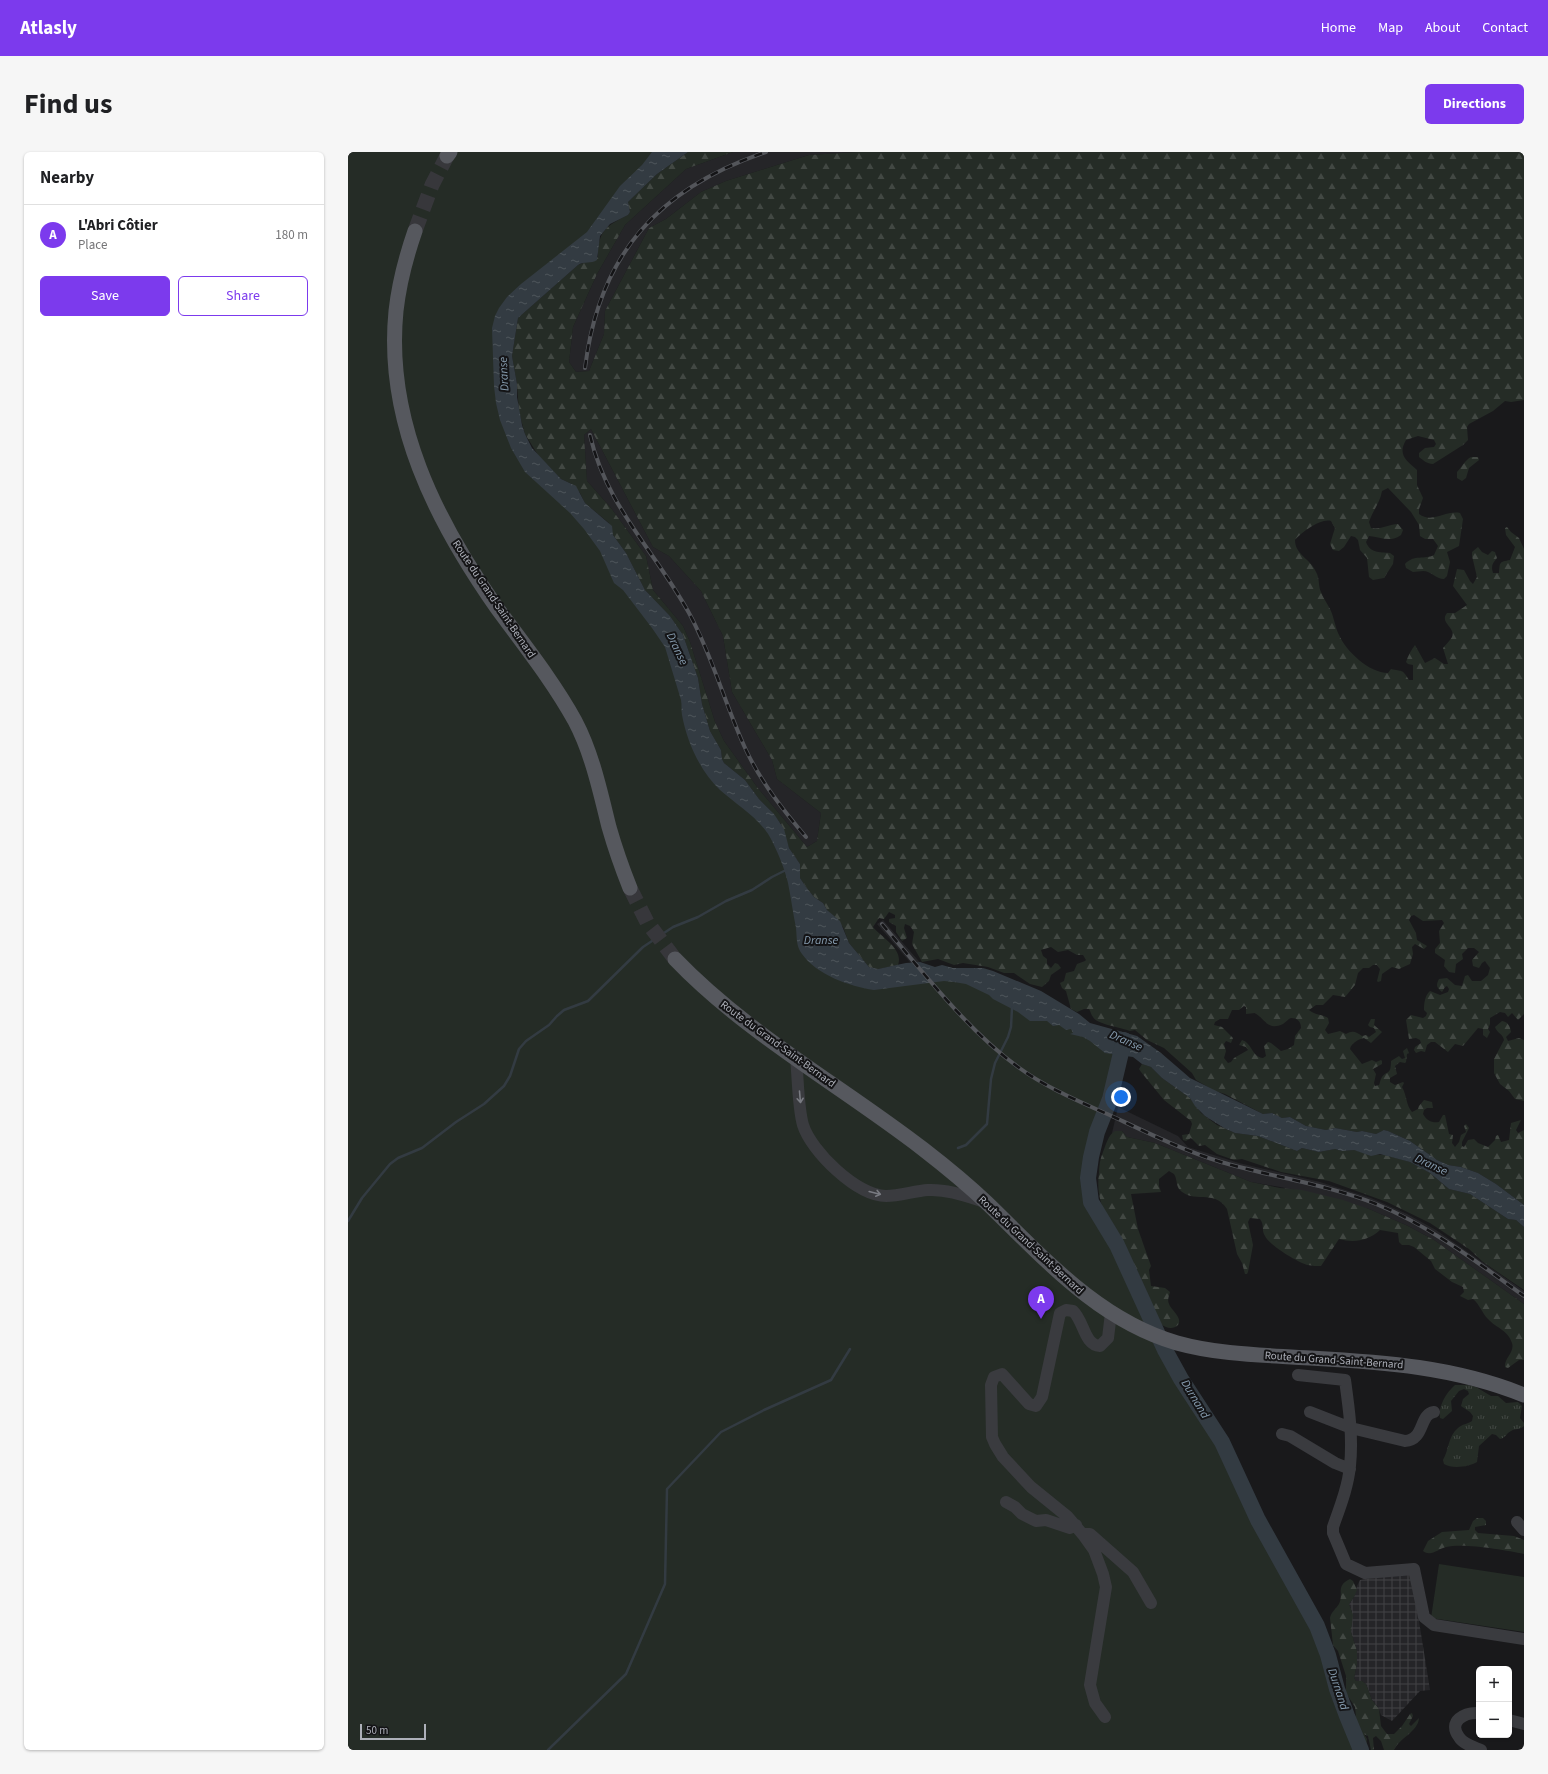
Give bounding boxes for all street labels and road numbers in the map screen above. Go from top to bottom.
street label: Route du Grand-Saint-Bernard [449,537,539,661]
street label: Route du Grand-Saint-Bernard [717,997,839,1091]
street label: Route du Grand-Saint-Bernard [975,1192,1087,1298]
street label: Route du Grand-Saint-Bernard [1264,1348,1404,1372]

